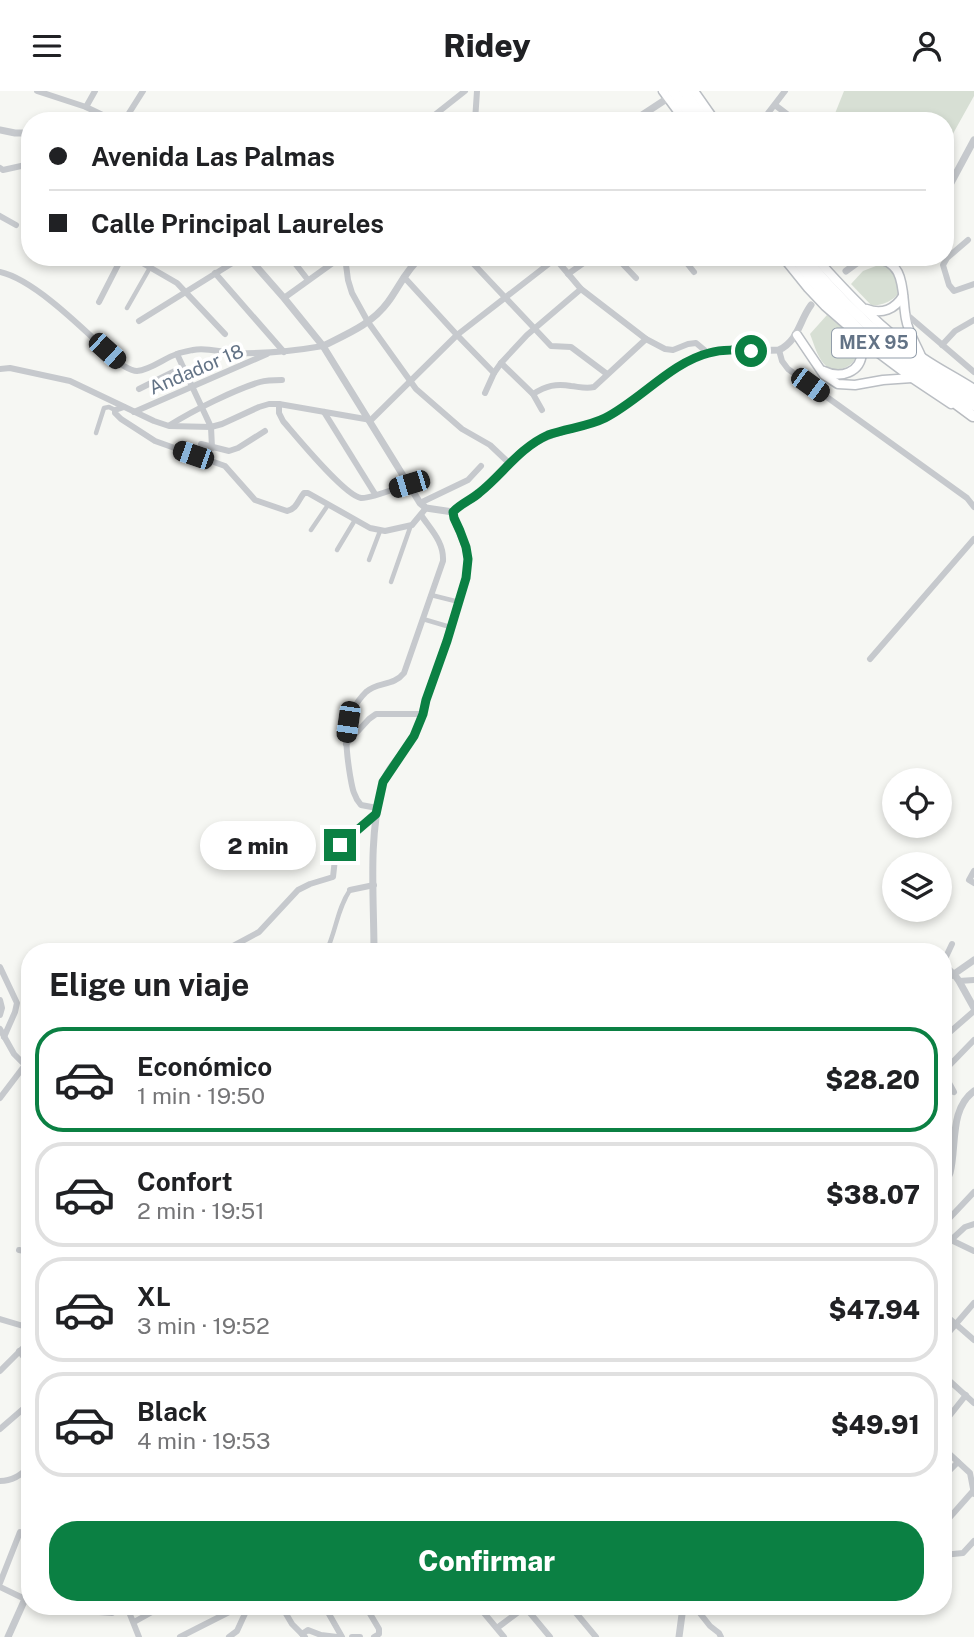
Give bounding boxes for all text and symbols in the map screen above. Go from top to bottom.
icon: menu [28,27,66,65]
text: Ridey [443,27,531,64]
icon: person [908,27,946,65]
text: Avenida Las Palmas [91,141,335,172]
text: Calle Principal Laureles [91,208,384,239]
car [85,329,130,373]
road number: MEX 95 [832,329,916,357]
route start [735,335,767,367]
street label: Andador 18 [145,339,247,399]
car [787,364,834,406]
car [170,438,217,472]
car [386,468,433,500]
car [335,700,362,744]
map controls [882,768,952,922]
button: locate [882,768,952,838]
callout: 2 min [200,821,316,869]
route end [324,829,356,861]
text: 2 min [227,832,289,859]
button: layers [882,852,952,922]
text: Elige un viaje [49,966,249,1003]
icon: car [53,1048,116,1111]
text: Económico [137,1051,272,1082]
text: $28.20 [825,1064,920,1095]
text: 1 min · 19:50 [137,1082,265,1109]
icon: car [53,1163,116,1226]
text: Confort [137,1166,233,1197]
text: $38.07 [826,1179,920,1210]
text: 2 min · 19:51 [137,1197,265,1224]
icon: car [53,1278,116,1341]
text: XL [137,1281,171,1312]
text: $47.94 [829,1294,920,1325]
text: 3 min · 19:52 [137,1312,270,1339]
icon: car [53,1393,116,1456]
text: Black [137,1396,207,1427]
text: $49.91 [831,1409,920,1440]
text: 4 min · 19:53 [137,1427,271,1454]
button: Confirmar [49,1521,924,1601]

